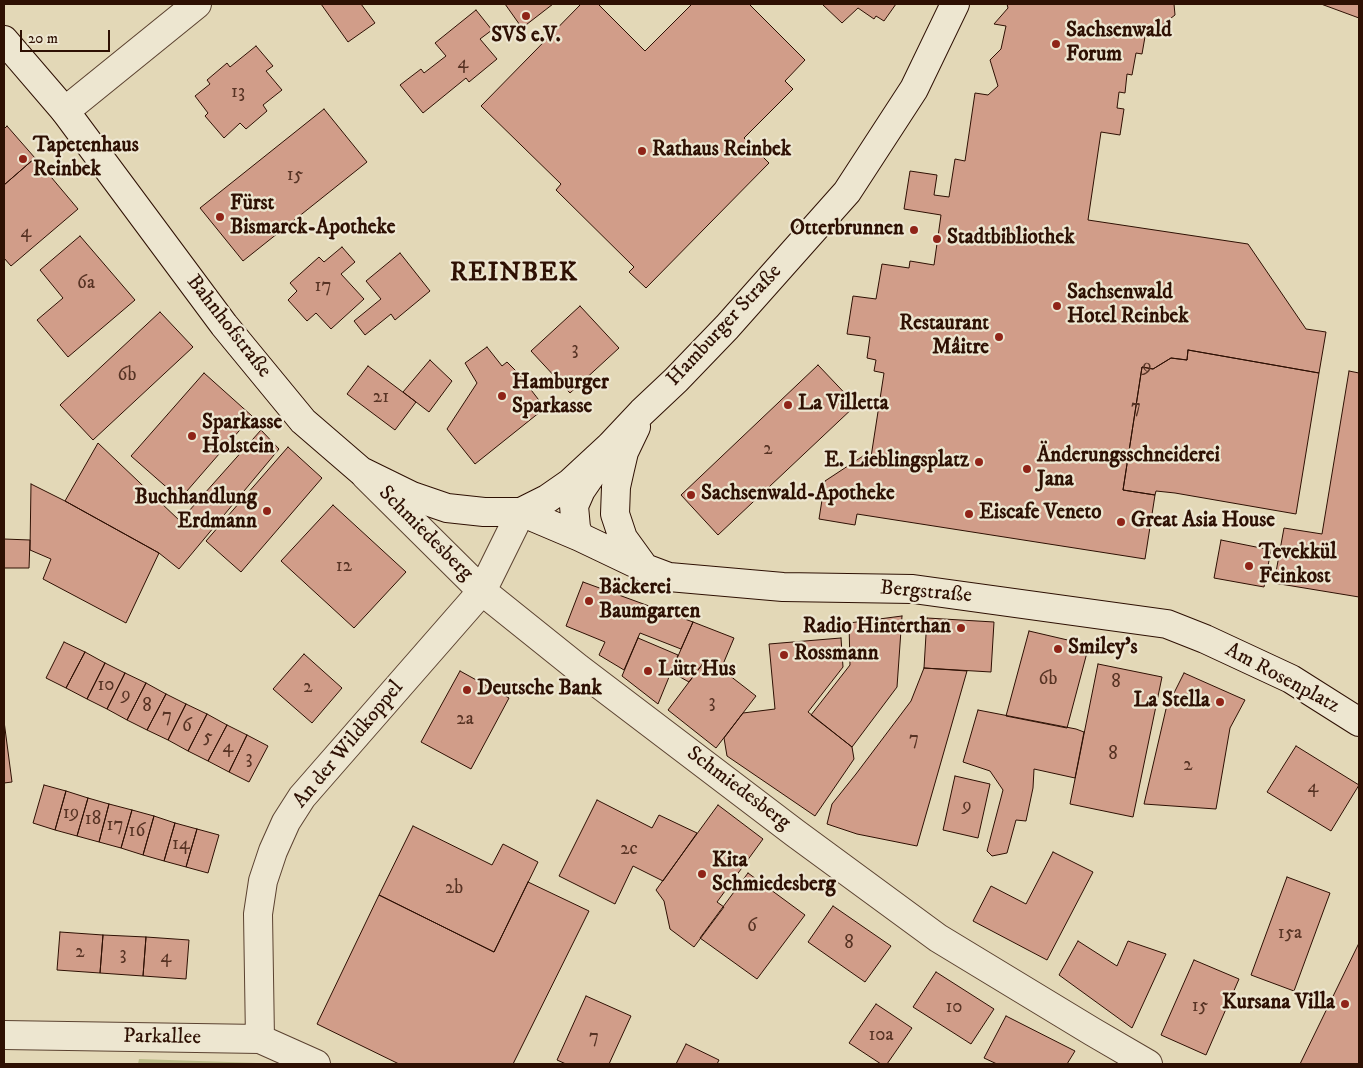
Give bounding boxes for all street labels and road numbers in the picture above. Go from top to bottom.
street label: Hamburger Straße [662,260,788,392]
street label: Bahnhofstraße [180,270,276,384]
street label: Schmiedesberg [372,481,478,587]
street label: Bergstraße [879,576,973,610]
street label: Am Rosenplatz [1220,638,1344,720]
street label: An der Wildkoppel [288,676,410,814]
street label: Schmiedesberg [681,742,795,836]
street label: Parkallee [123,1025,201,1051]

